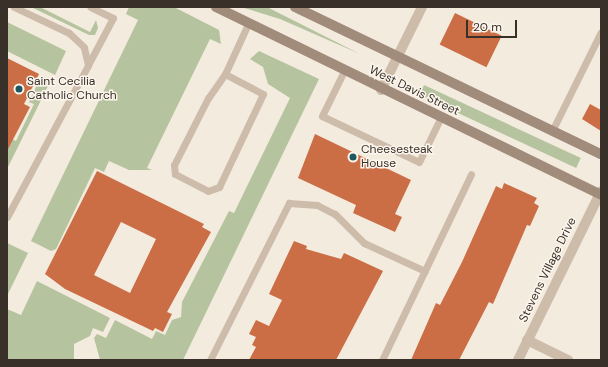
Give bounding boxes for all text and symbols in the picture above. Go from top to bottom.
scale bar [468,12,519,38]
text: 20 m [473,19,502,35]
street label: West Davis Street [367,63,461,119]
place label: Saint Cecilia Catholic Church [27,75,117,103]
marker: Saint Cecilia Catholic Church [14,84,24,94]
place label: Cheesesteak House [361,143,433,171]
marker: Cheesesteak House [348,152,358,162]
street label: Stevens Village Drive [516,215,580,325]

